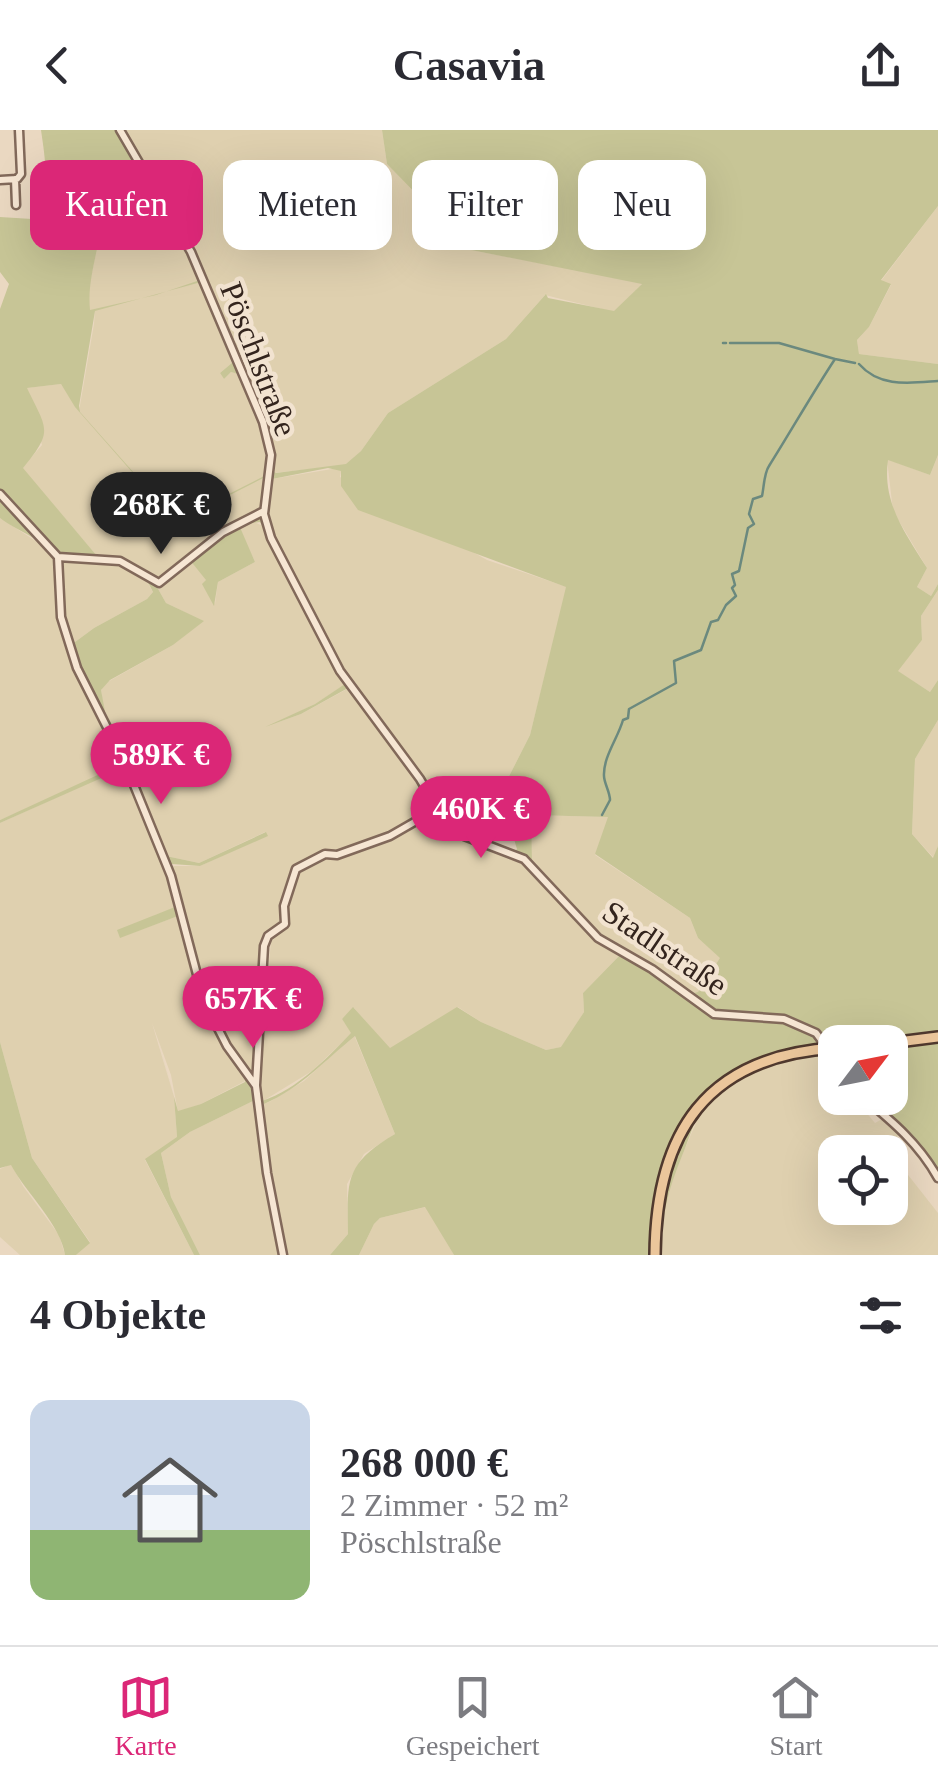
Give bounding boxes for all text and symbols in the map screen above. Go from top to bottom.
icon: back [30,38,85,93]
icon: share [853,38,908,93]
text: Casavia [393,40,545,90]
chip: Kaufen [30,160,203,250]
chip: Mieten [223,160,392,250]
chip: Filter [412,160,558,250]
chip: Neu [578,160,706,250]
street label: Pöschlstraße [213,277,305,441]
pin: 268K € [80,472,242,557]
text: 268K € [113,486,209,522]
pin: 589K € [80,722,242,807]
text: 589K € [113,736,209,772]
pin: 460K € [400,776,562,861]
text: 460K € [433,790,529,826]
street label: Stadlstraße [596,893,734,1003]
pin: 657K € [172,966,334,1051]
text: 657K € [205,980,301,1016]
north arrow [818,1025,908,1115]
map controls [818,1025,908,1225]
button: locate [818,1135,908,1225]
icon: filters [853,1288,908,1343]
text: 4 Objekte [30,1292,206,1338]
icon: home [110,1440,230,1560]
text: 268 000 € [340,1440,508,1486]
text: 2 Zimmer · 52 m² [340,1487,568,1523]
text: Pöschlstraße [340,1524,502,1560]
tab: Karte [115,1670,177,1762]
tab: Gespeichert [406,1670,539,1762]
tab: Start [768,1670,823,1762]

